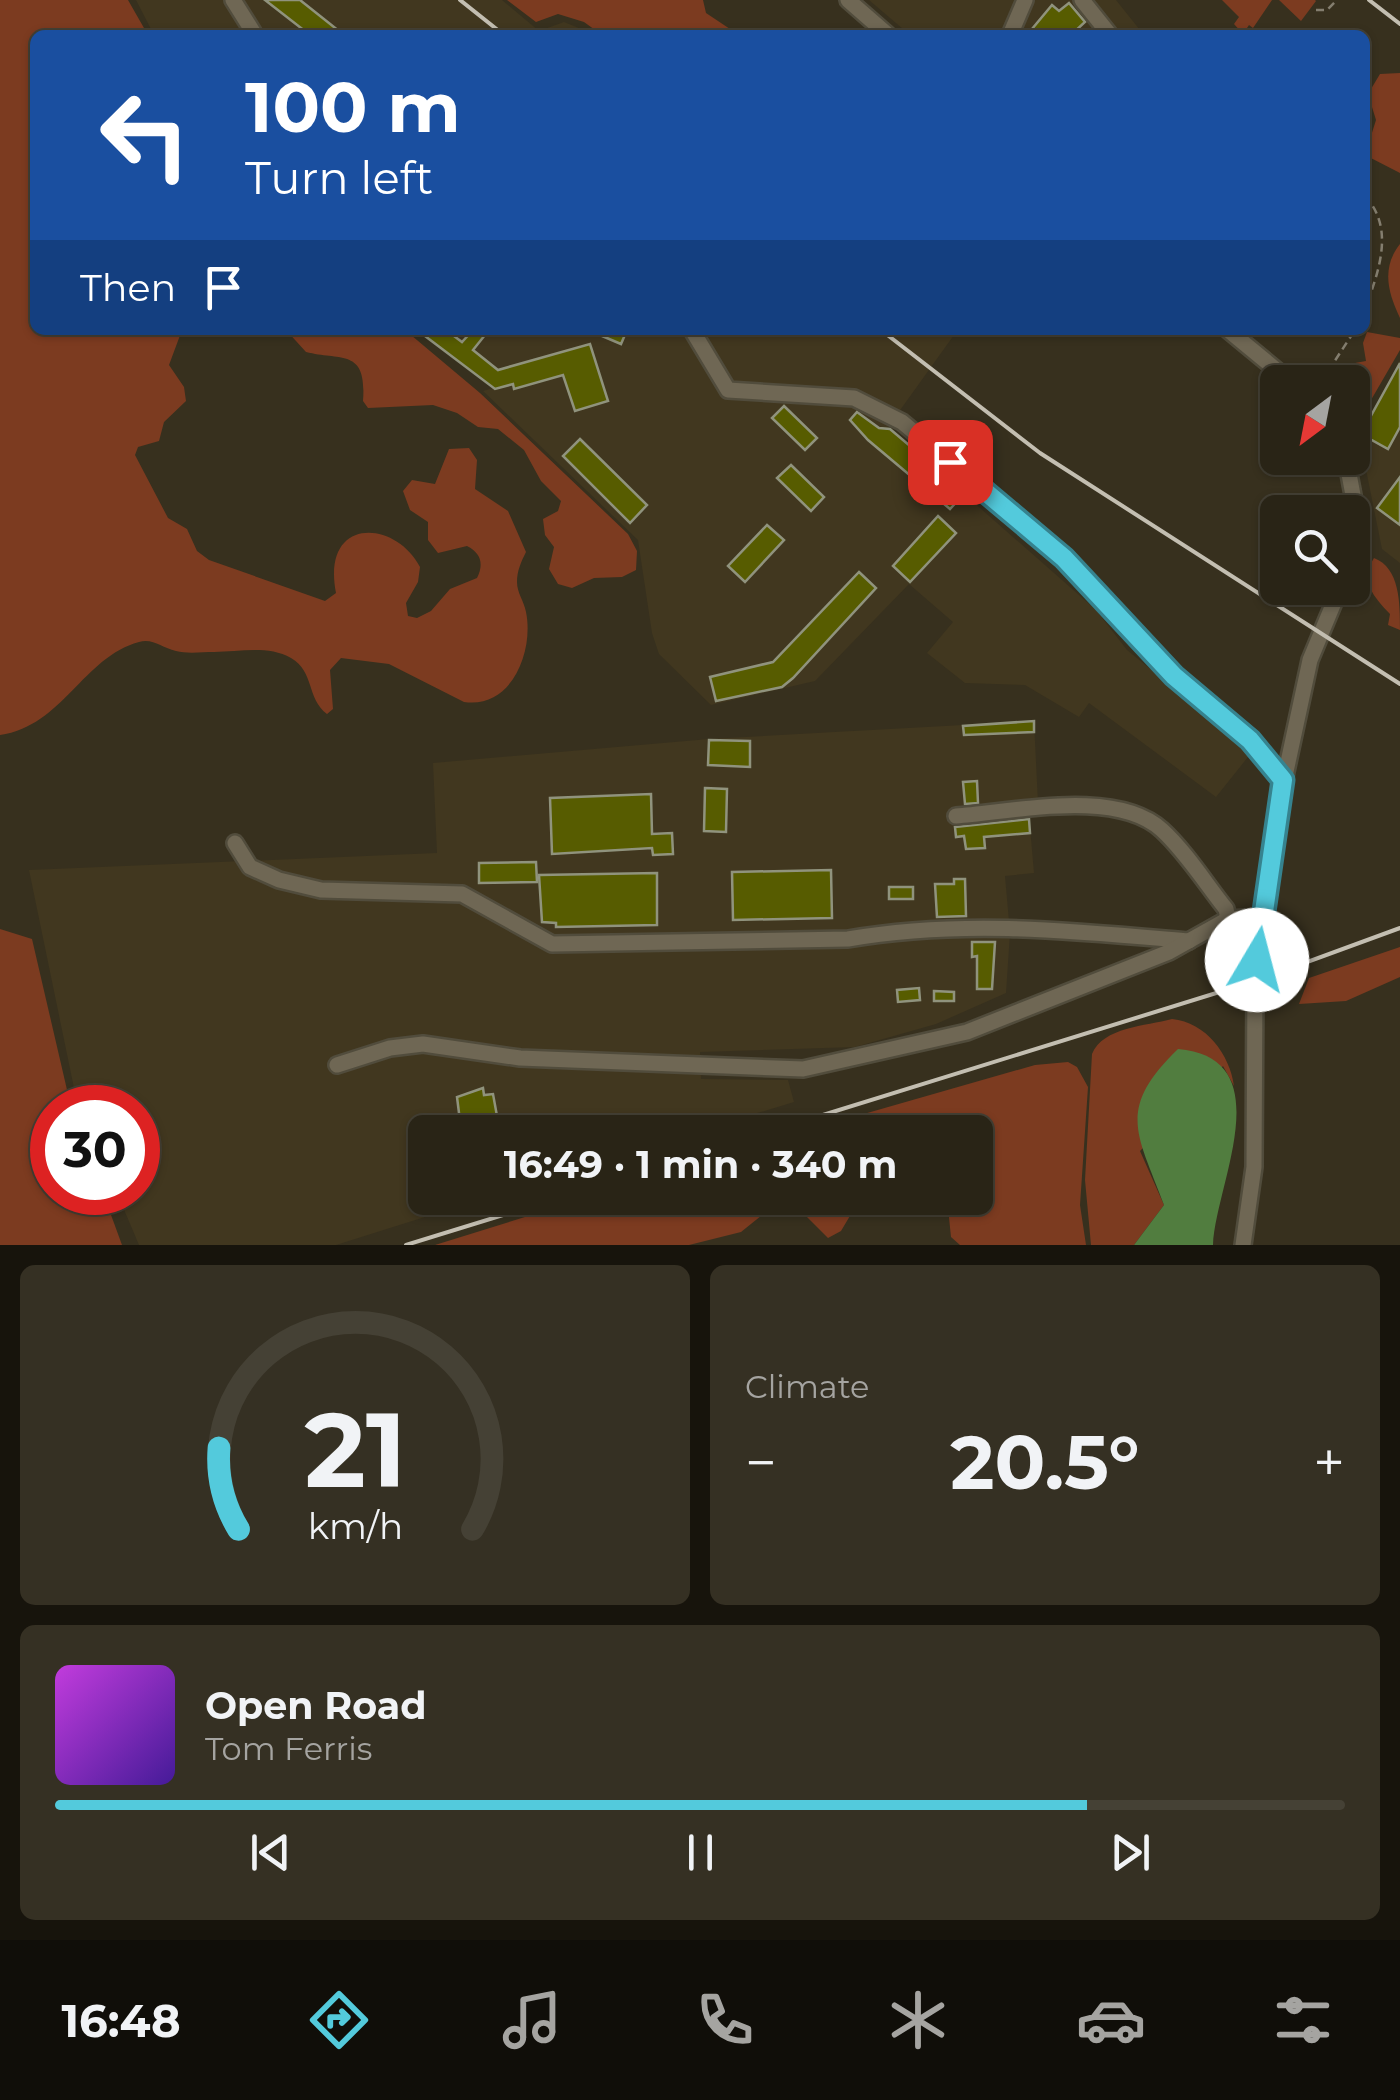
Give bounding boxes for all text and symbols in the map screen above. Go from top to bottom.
text: 100 m [245,64,461,150]
icon: left [80,70,210,200]
text: Turn left [245,150,433,205]
icon: arrive [196,260,251,315]
text: Then [80,264,176,311]
north arrow [1260,365,1370,475]
map controls [1260,365,1370,605]
pin [908,420,993,505]
icon: arrive [923,435,978,490]
button: search [1260,495,1370,605]
position arrow [1205,908,1309,1012]
speed limit sign: 30 [30,1085,160,1215]
text: 16:49 · 1 min · 340 m [504,1141,897,1188]
text: Climate [745,1367,869,1406]
text: 21 [304,1386,406,1513]
text: 20.5° [950,1416,1140,1508]
text: − [745,1429,777,1496]
text: + [1313,1429,1345,1496]
text: km/h [307,1504,403,1548]
text: Open Road [205,1682,427,1729]
text: Tom Ferris [205,1729,372,1768]
icon: previous [243,1825,298,1880]
icon: pause [673,1825,728,1880]
icon: next [1103,1825,1158,1880]
icon: directions [304,1985,374,2055]
icon: music [497,1985,567,2055]
icon: phone [690,1985,760,2055]
icon: climate [883,1985,953,2055]
icon: car [1076,1985,1146,2055]
icon: filters [1268,1985,1338,2055]
text: 16:48 [61,1993,181,2048]

